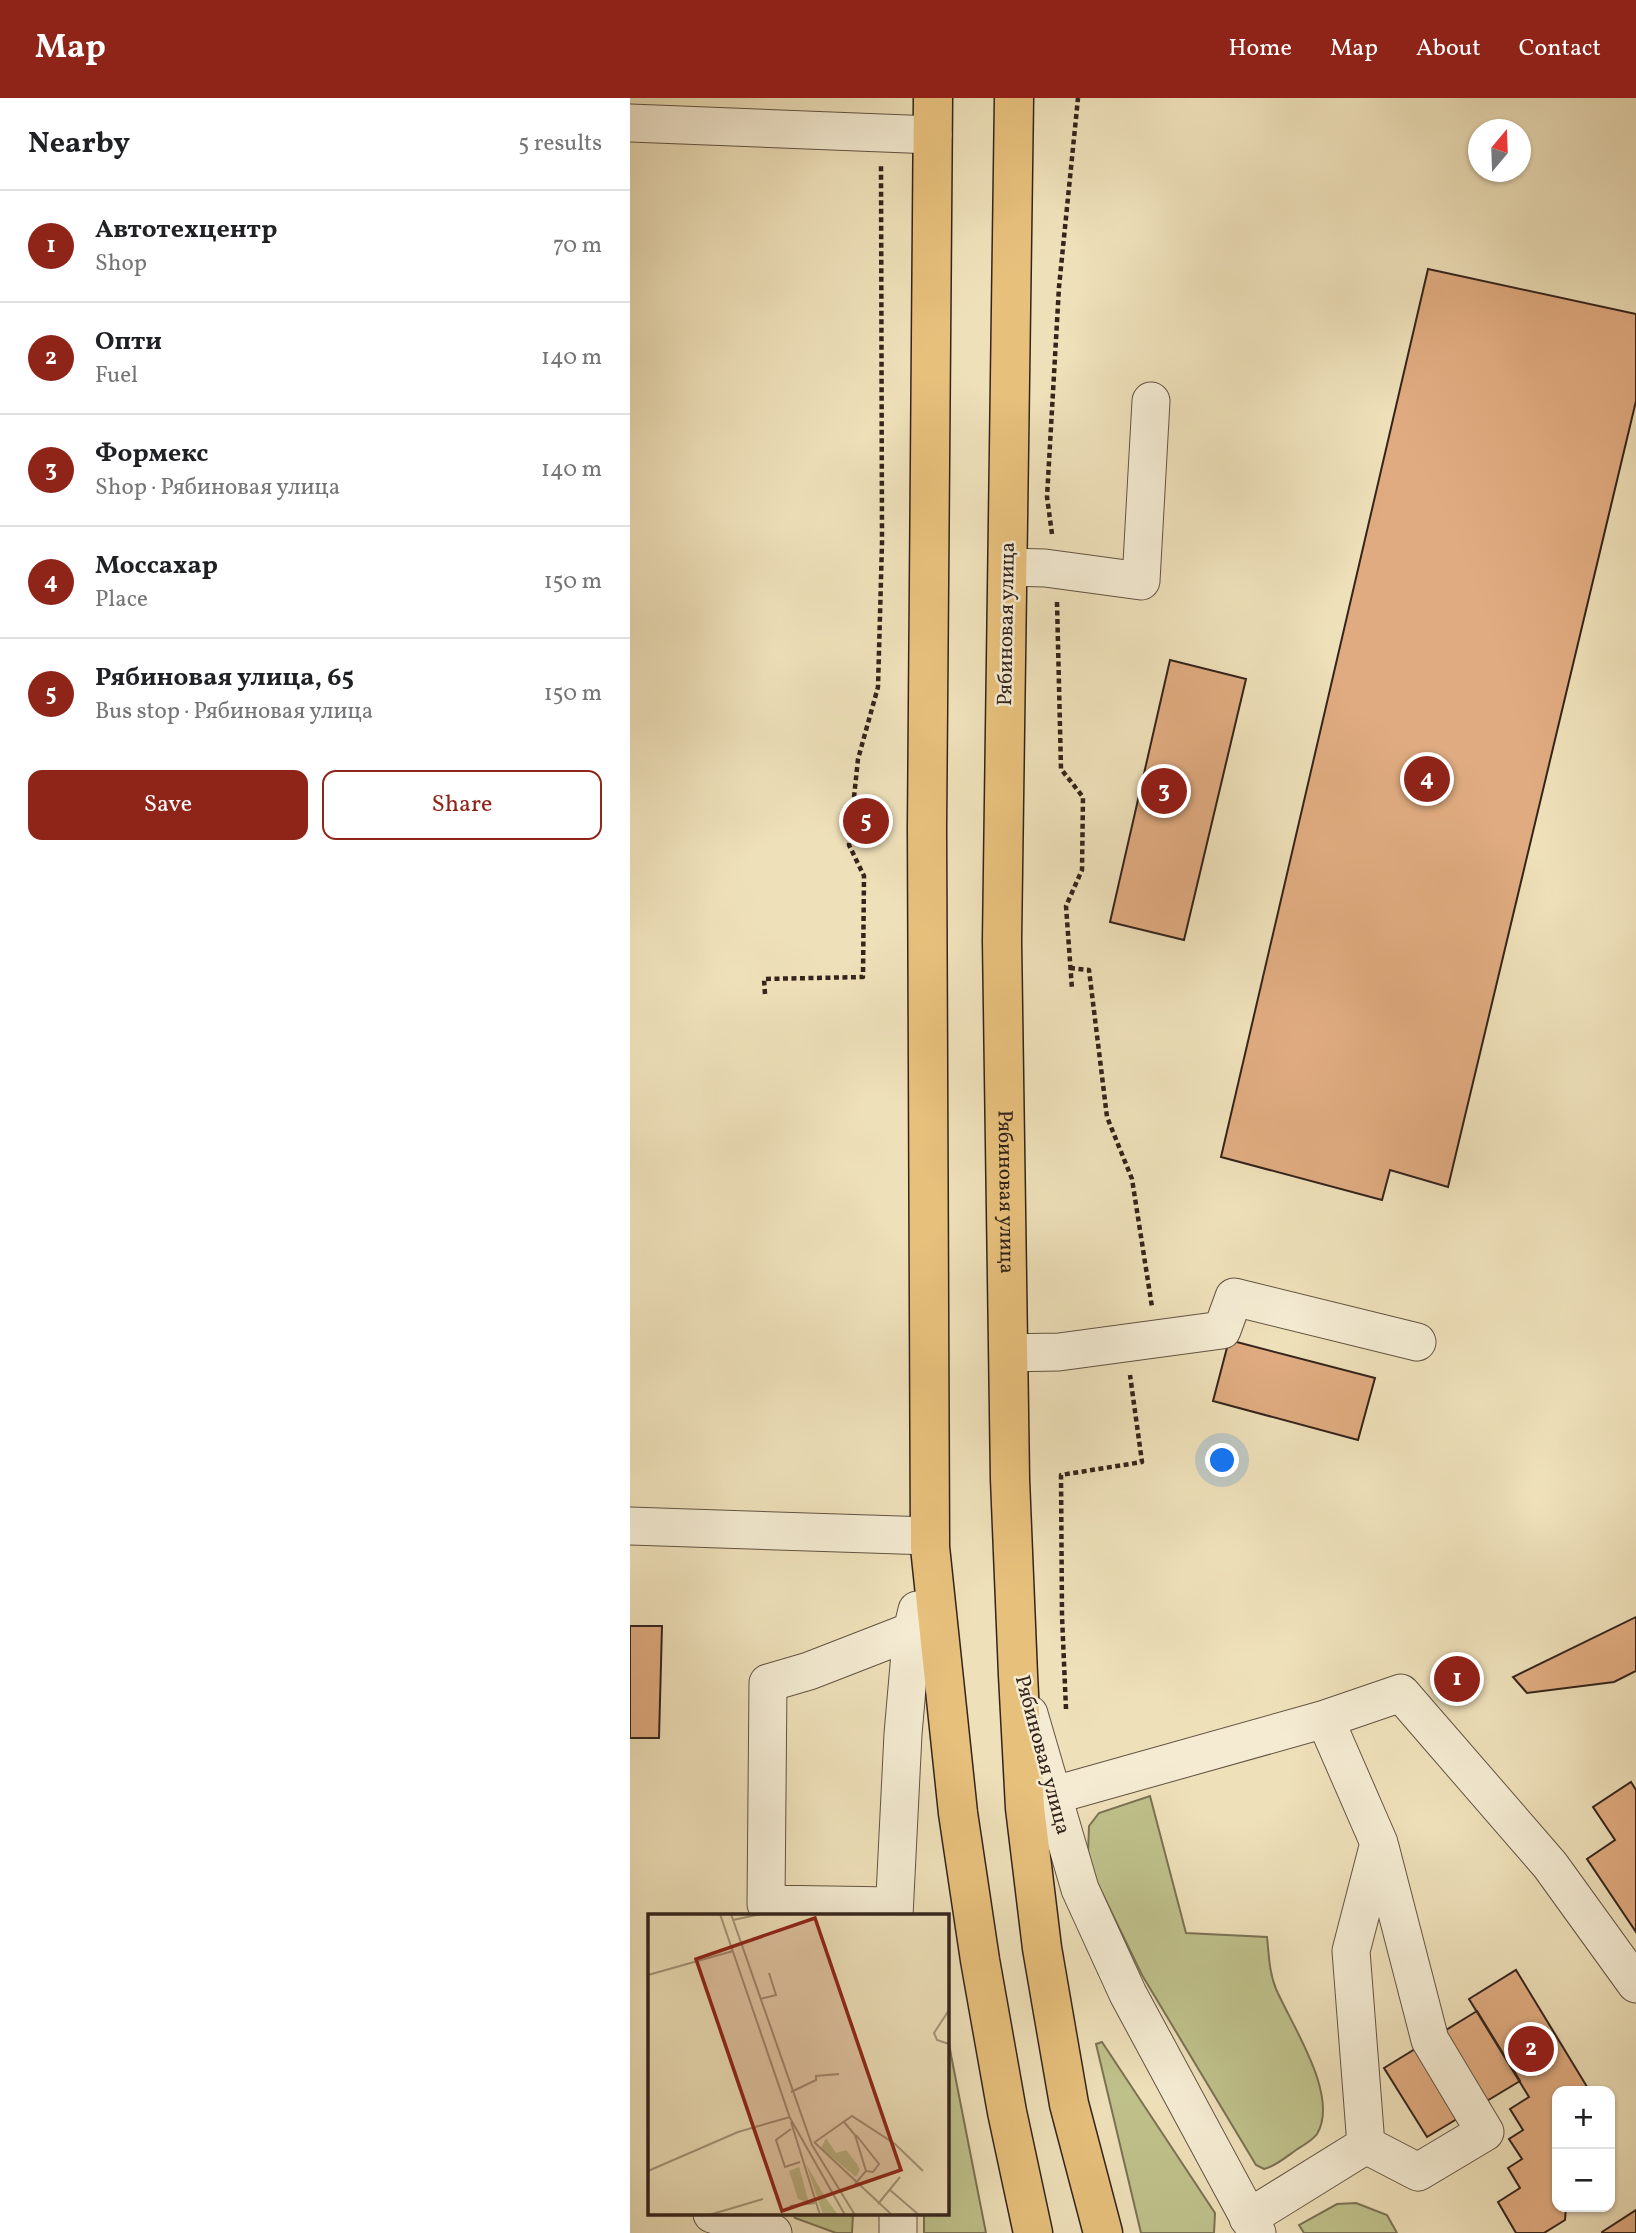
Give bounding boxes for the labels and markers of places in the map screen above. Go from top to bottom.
pin: 4 [1404,753,1450,805]
pin: 3 [1141,765,1187,817]
pin: 5 [843,795,889,847]
pin: 1 [1434,1653,1480,1705]
pin: 2 [1508,2023,1554,2075]

